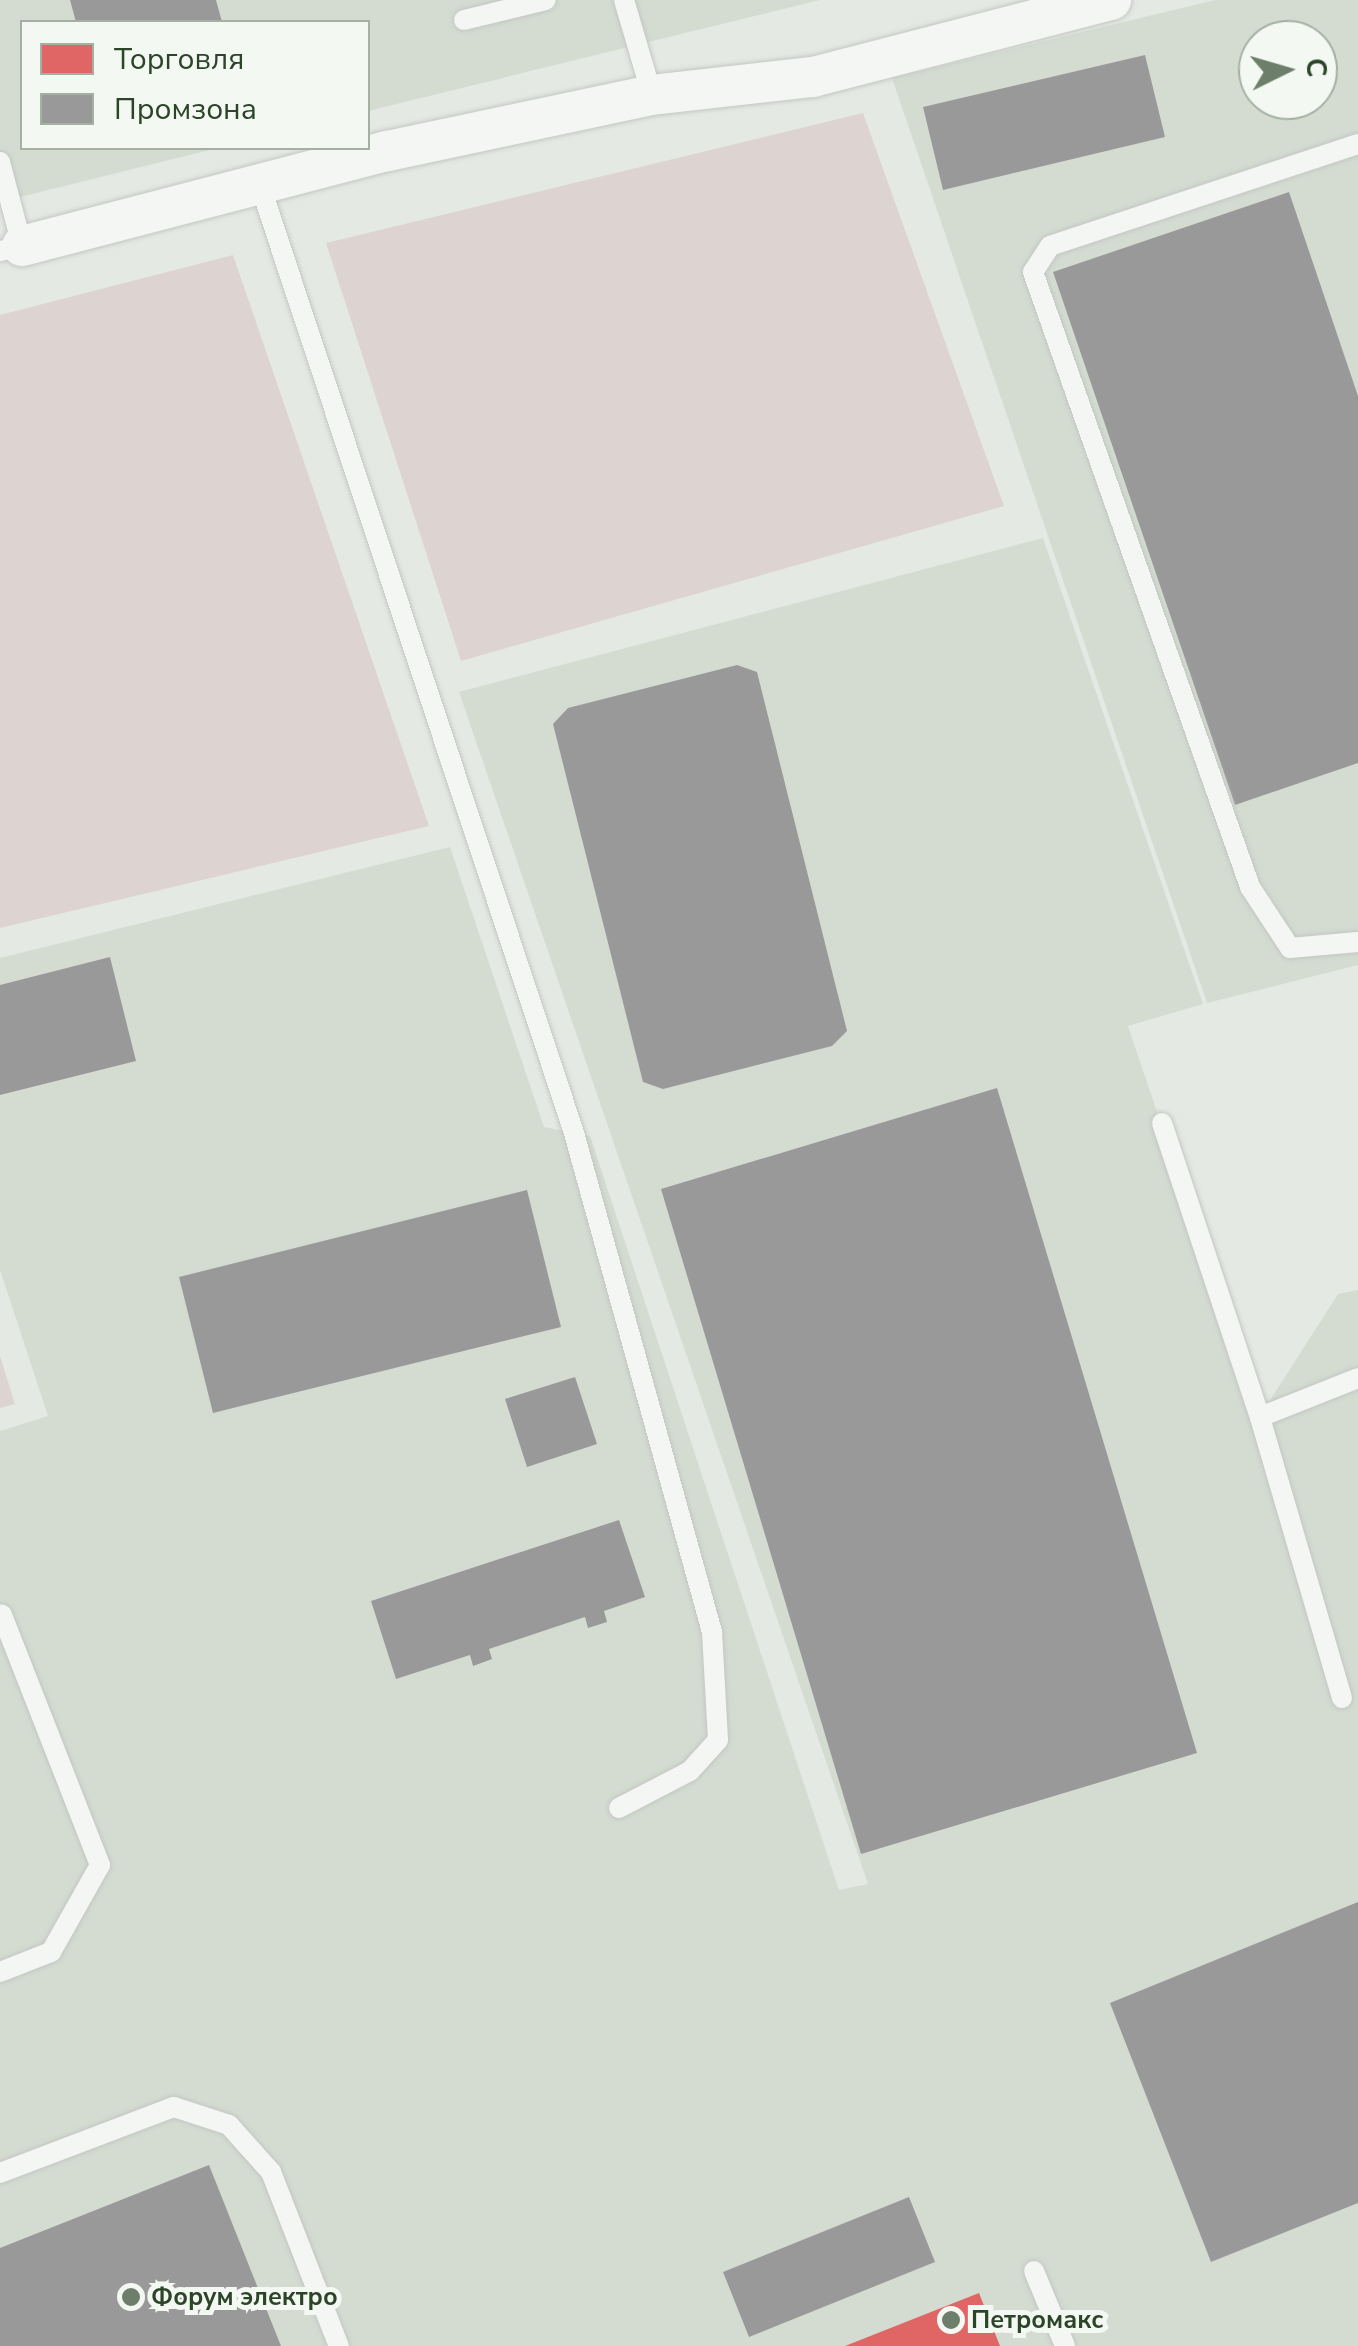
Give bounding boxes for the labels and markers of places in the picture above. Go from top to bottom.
place label: Форум электро [151,2282,338,2312]
marker: Форум электро [120,2286,142,2308]
place label: Петромакс [971,2305,1103,2335]
marker: Петромакс [940,2309,962,2331]

